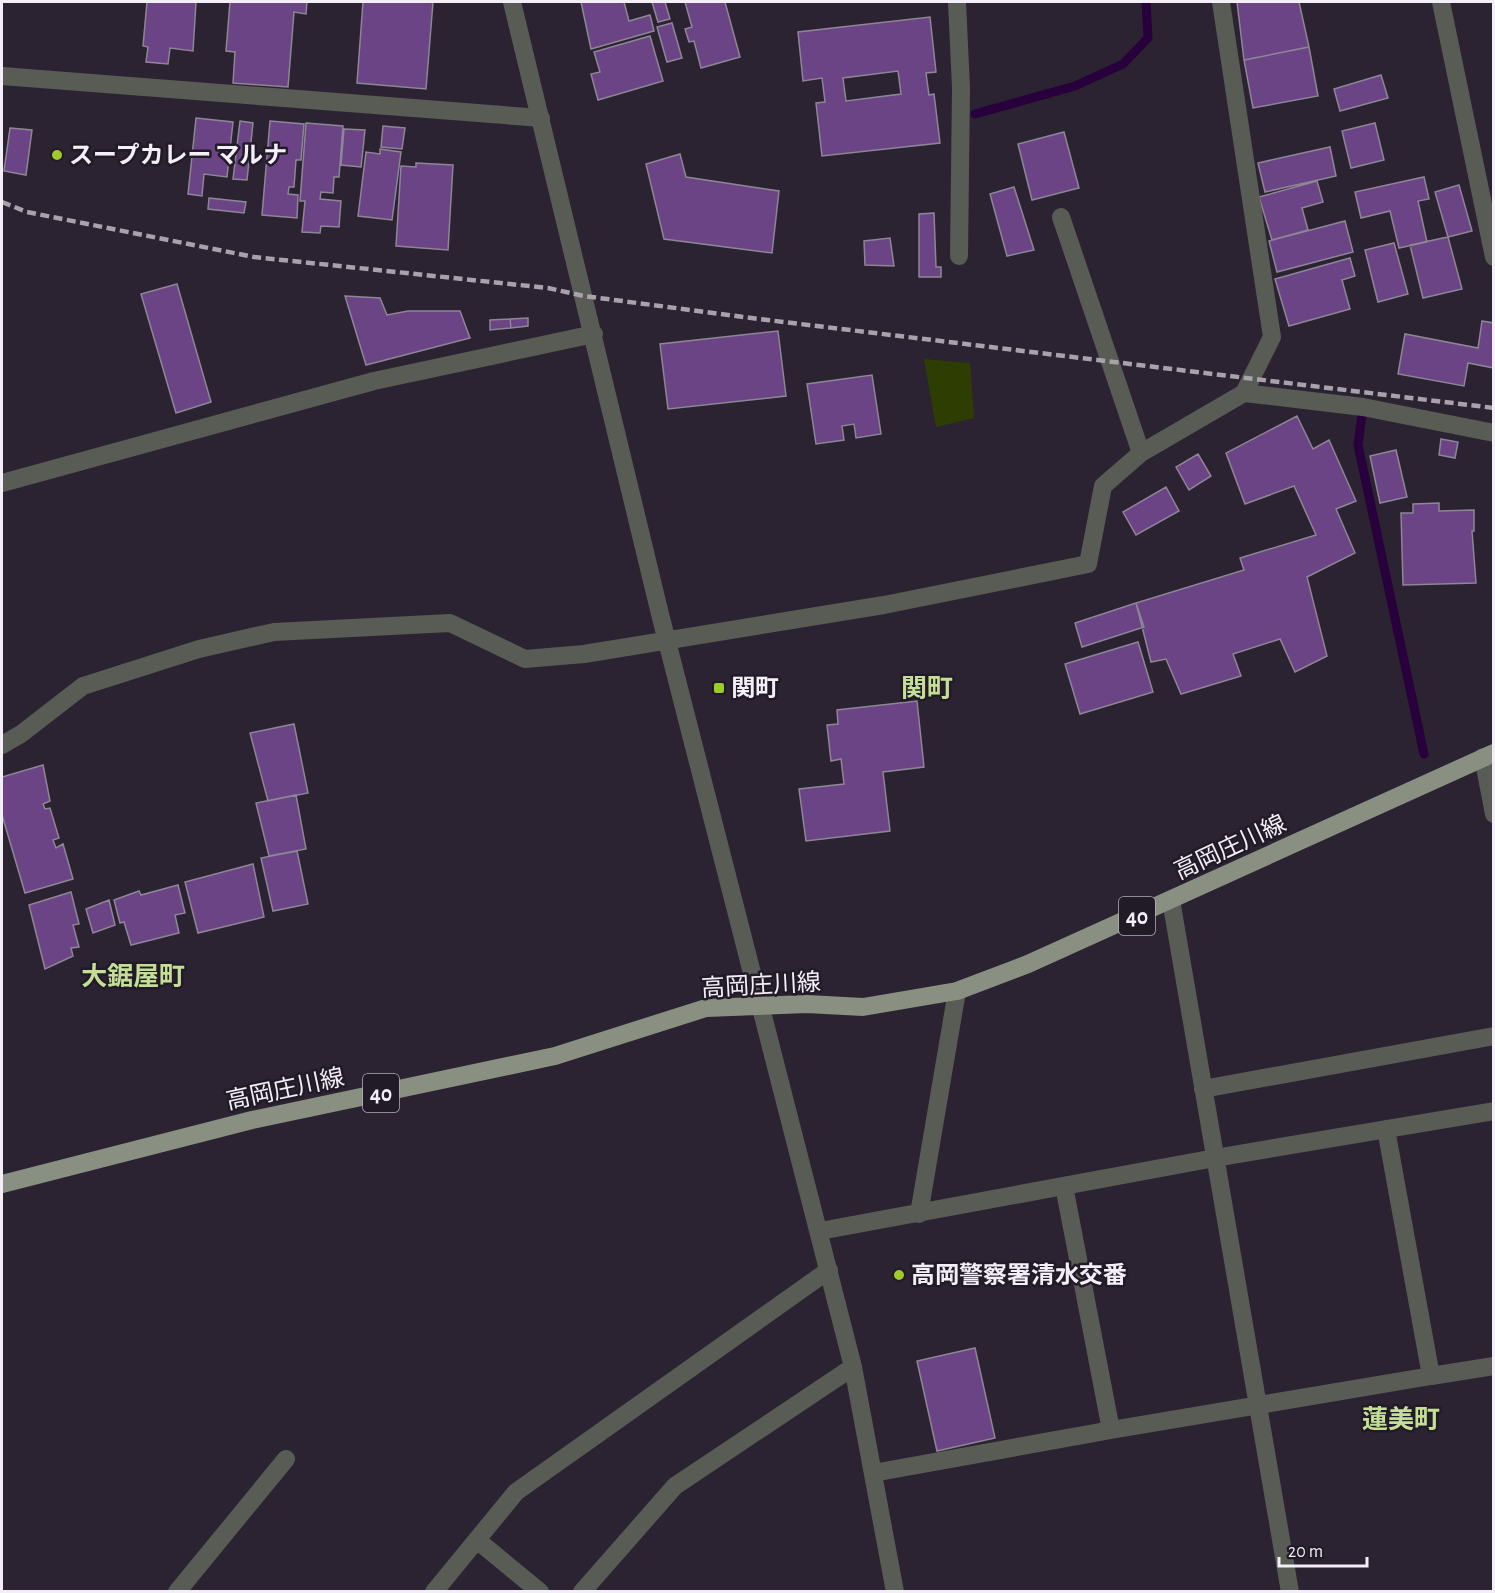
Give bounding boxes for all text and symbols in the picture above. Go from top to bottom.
place label: スープカレー マルナ [69,142,287,168]
marker: スープカレー マルナ [50,148,64,162]
district label: 関町 [901,675,953,702]
place label: 関町 [731,676,779,701]
marker: 関町 [712,681,726,695]
street label: 高岡庄川線 [1170,810,1290,884]
road number: 40 [1119,897,1155,935]
district label: 大鋸屋町 [81,962,185,990]
street label: 高岡庄川線 [700,969,822,1001]
street label: 高岡庄川線 [224,1064,346,1114]
road number: 40 [363,1074,399,1112]
place label: 高岡警察署清水交番 [911,1262,1127,1288]
marker: 高岡警察署清水交番 [892,1268,906,1282]
district label: 蓮美町 [1362,1405,1440,1433]
scale bar [1279,1530,1368,1568]
text: 20 m [1288,1543,1323,1561]

